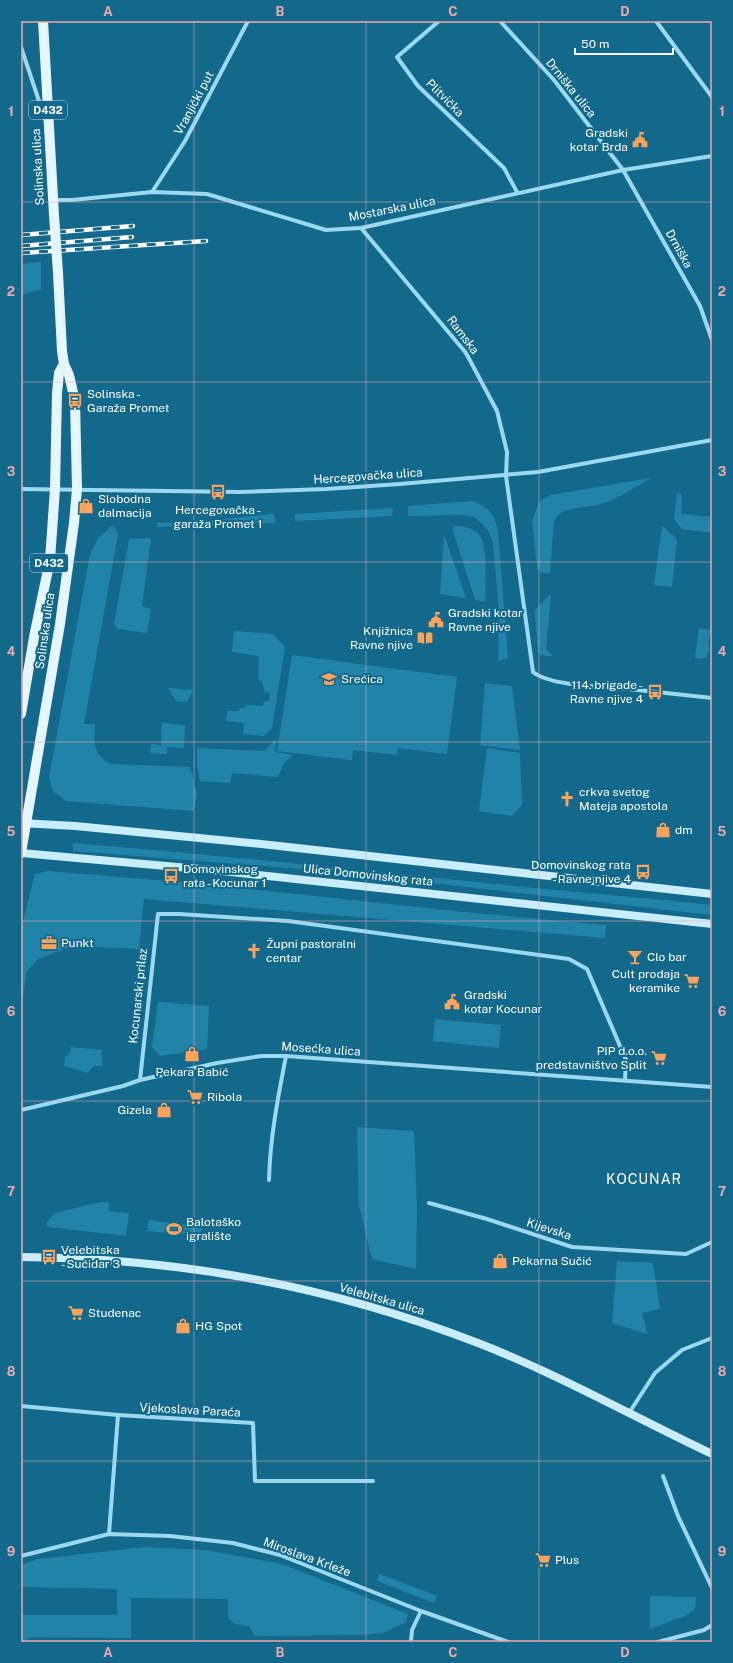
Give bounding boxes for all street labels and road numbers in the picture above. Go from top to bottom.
street label: Drniška ulica [543,56,599,120]
street label: Vranjički put [171,68,217,137]
street label: Plitvička [423,76,467,120]
road number: D432 [29,101,67,119]
street label: Solinska ulica [29,128,47,206]
street label: Mostarska ulica [347,194,437,224]
street label: Drniška [663,227,695,271]
street label: Ramska [444,313,482,357]
street label: Hercegovačka ulica [313,465,423,487]
road number: D432 [30,554,68,572]
street label: Solinska ulica [33,592,57,670]
street label: Ulica Domovinskog rata [302,861,434,889]
street label: Kocunarski prilaz [126,947,150,1044]
street label: Mosećka ulica [281,1039,361,1059]
street label: Kijevska [525,1215,573,1243]
street label: Velebitska ulica [338,1280,426,1318]
street label: Vjekoslava Paraća [139,1400,241,1420]
street label: Miroslava Krleže [261,1535,353,1579]

